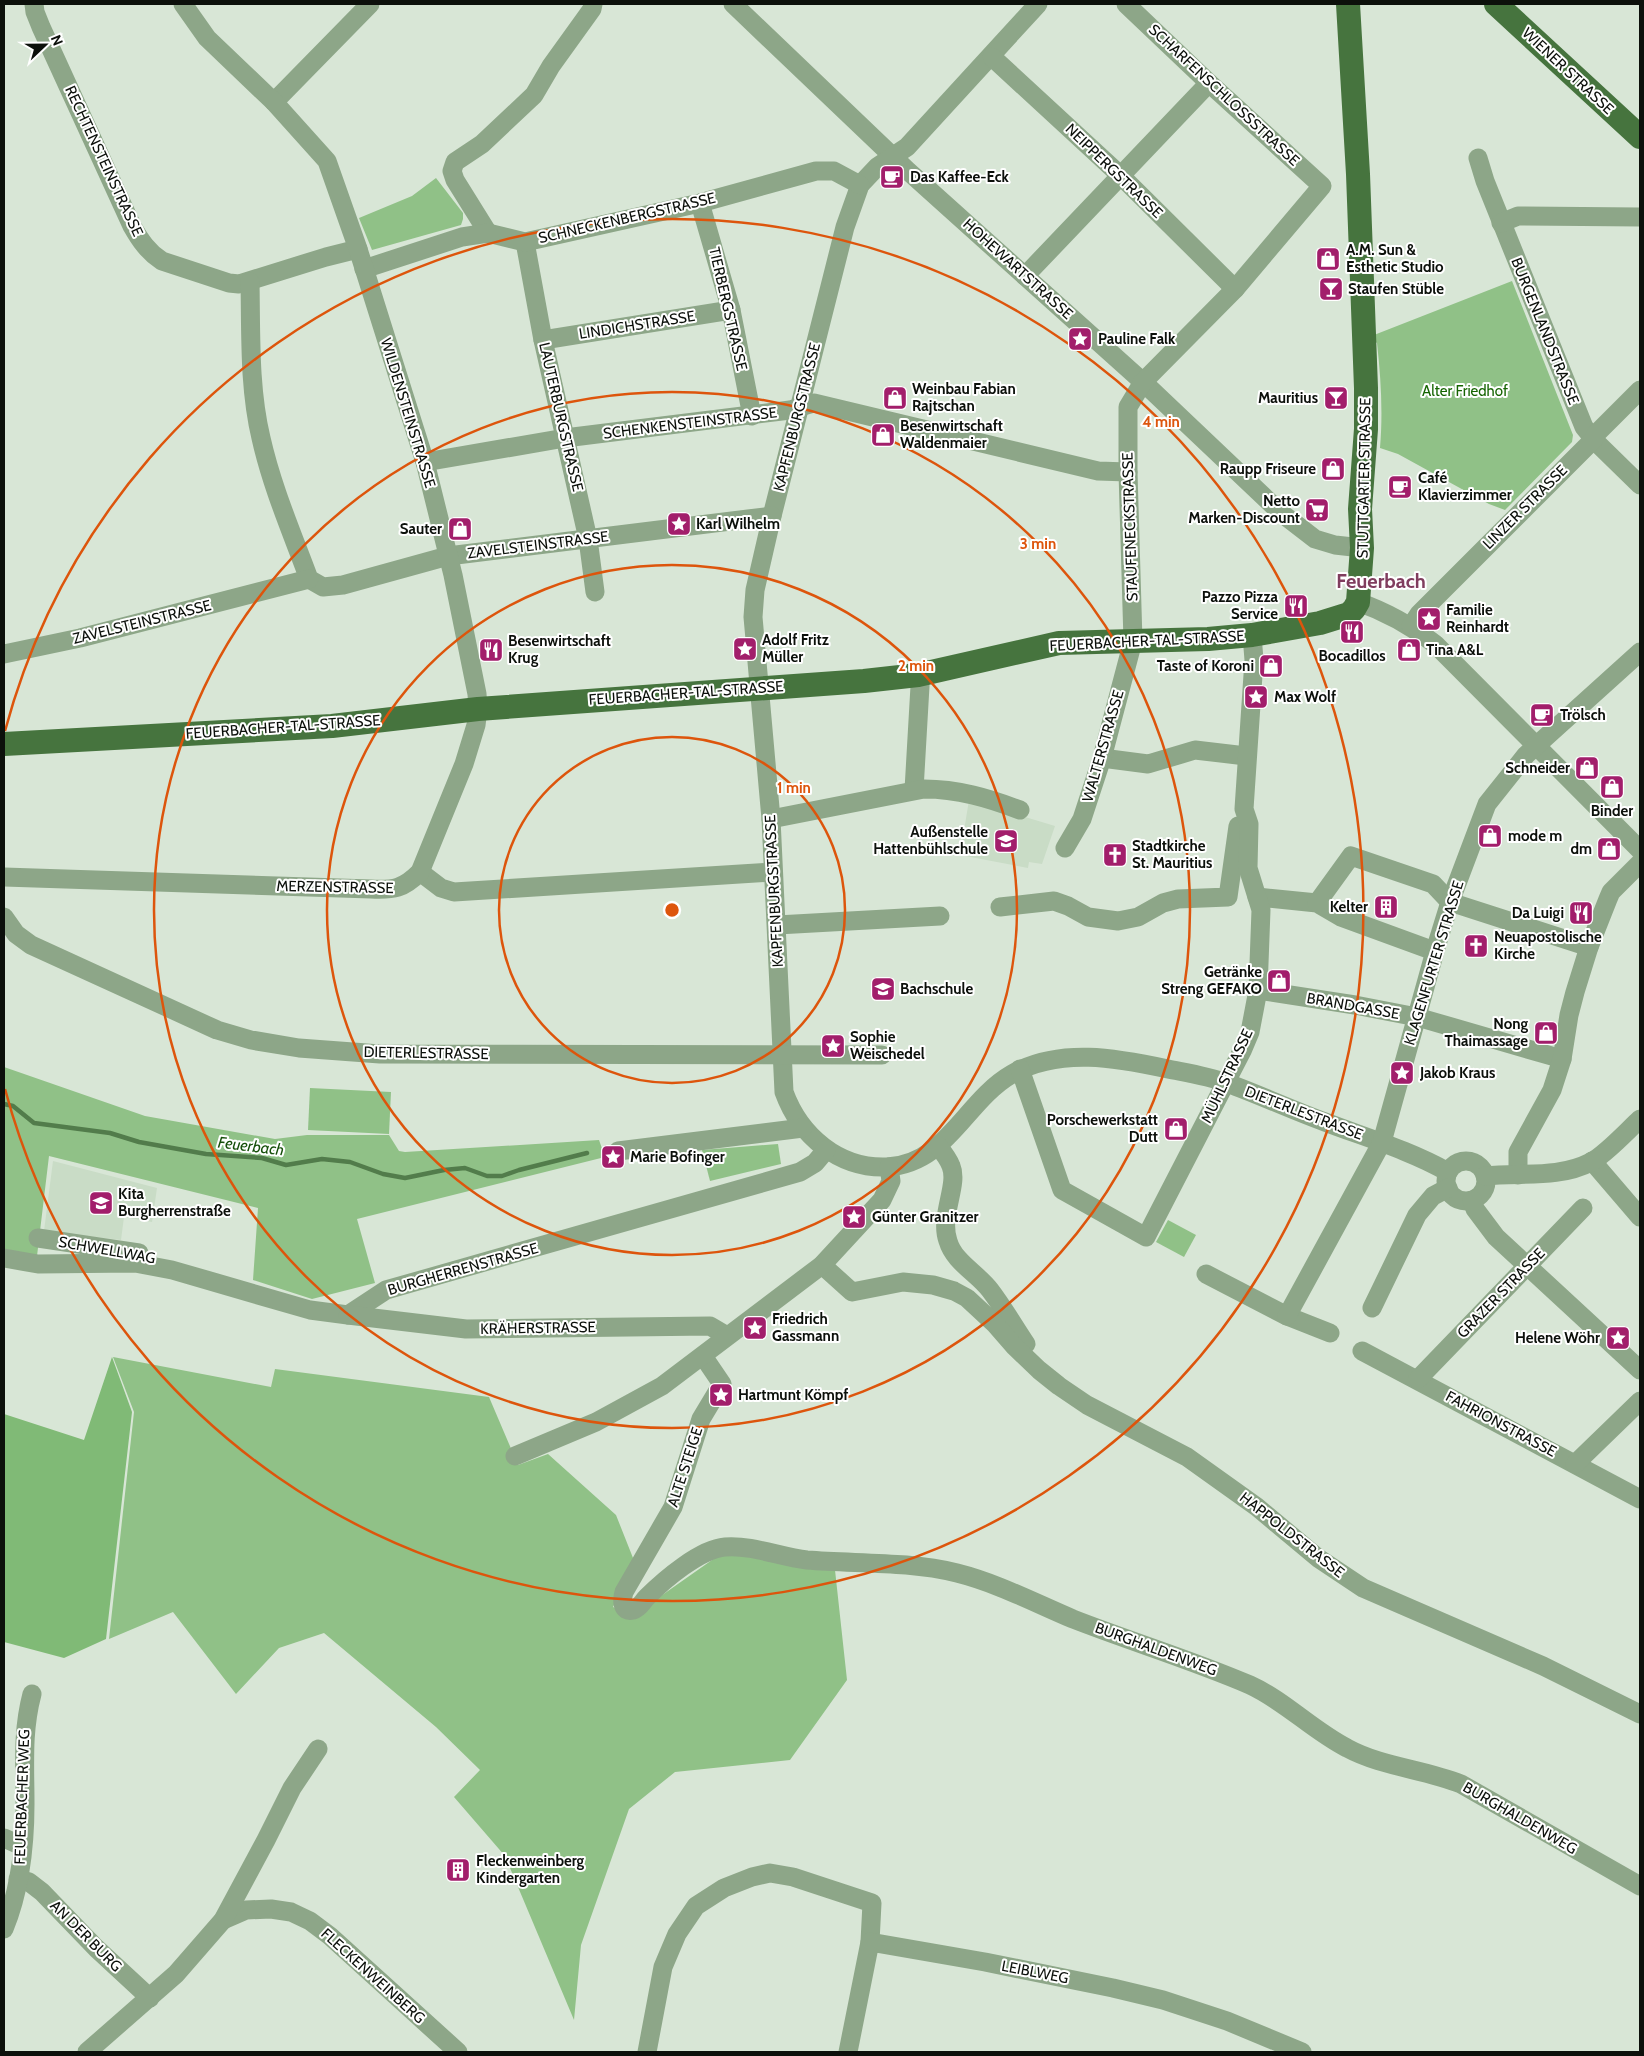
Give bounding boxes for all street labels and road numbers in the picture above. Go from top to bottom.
street label: SCHARFENSCHLOSSSTRASSE [1145,20,1303,170]
street label: WIENER STRASSE [1519,24,1617,118]
street label: RECHTENSTEINSTRASSE [61,83,147,239]
street label: NEIPPERGSTRASSE [1062,120,1166,222]
street label: SCHNECKENBERGSTRASSE [537,189,717,247]
street label: HOHEWARTSTRASSE [959,215,1077,323]
street label: TIERBERGSTRASSE [705,245,751,373]
street label: BURGENLANDSTRASSE [1507,255,1583,407]
street label: LINDICHSTRASSE [578,307,696,343]
street label: WILDENSTEINSTRASSE [377,336,439,490]
street label: LAUTERBURGSTRASSE [535,341,587,493]
street label: KAPFENBURGSTRASSE [770,341,824,493]
street label: STUTTGARTER STRASSE [1354,397,1374,559]
street label: SCHENKENSTEINSTRASSE [602,403,778,443]
street label: STAUFENECKSTRASSE [1118,452,1142,602]
street label: LINZER STRASSE [1479,461,1571,553]
street label: ZAVELSTEINSTRASSE [466,527,610,563]
street label: ZAVELSTEINSTRASSE [71,596,213,648]
street label: FEUERBACHER-TAL-STRASSE [1049,627,1245,655]
street label: FEUERBACHER-TAL-STRASSE [588,677,784,709]
street label: WALTERSTRASSE [1078,688,1128,804]
street label: FEUERBACHER-TAL-STRASSE [185,711,381,743]
street label: KAPFENBURGSTRASSE [761,814,787,968]
street label: MERZENSTRASSE [276,877,394,897]
street label: KLAGENFURTER STRASSE [1400,879,1468,1047]
street label: BRANDGASSE [1305,989,1401,1023]
street label: MÜHLSTRASSE [1197,1026,1257,1126]
street label: DIETERLESTRASSE [363,1043,489,1063]
street label: DIETERLESTRASSE [1242,1082,1366,1144]
street label: SCHWELLWAG [57,1233,157,1267]
street label: BURGHERRENSTRASSE [386,1239,540,1299]
street label: GRAZER STRASSE [1453,1244,1549,1342]
street label: KRÄHERSTRASSE [480,1318,596,1338]
street label: FAHRIONSTRASSE [1443,1387,1559,1461]
street label: ALTE STEIGE [664,1425,706,1509]
street label: HAPPOLDSTRASSE [1236,1489,1348,1581]
street label: BURGHALDENWEG [1093,1619,1219,1679]
street label: FEUERBACHER WEG [11,1729,33,1865]
street label: BURGHALDENWEG [1460,1778,1580,1858]
street label: AN DER BURG [46,1896,126,1976]
street label: FLECKENWEINBERG [317,1925,429,2027]
street label: LEIBLWEG [1000,1957,1070,1987]

